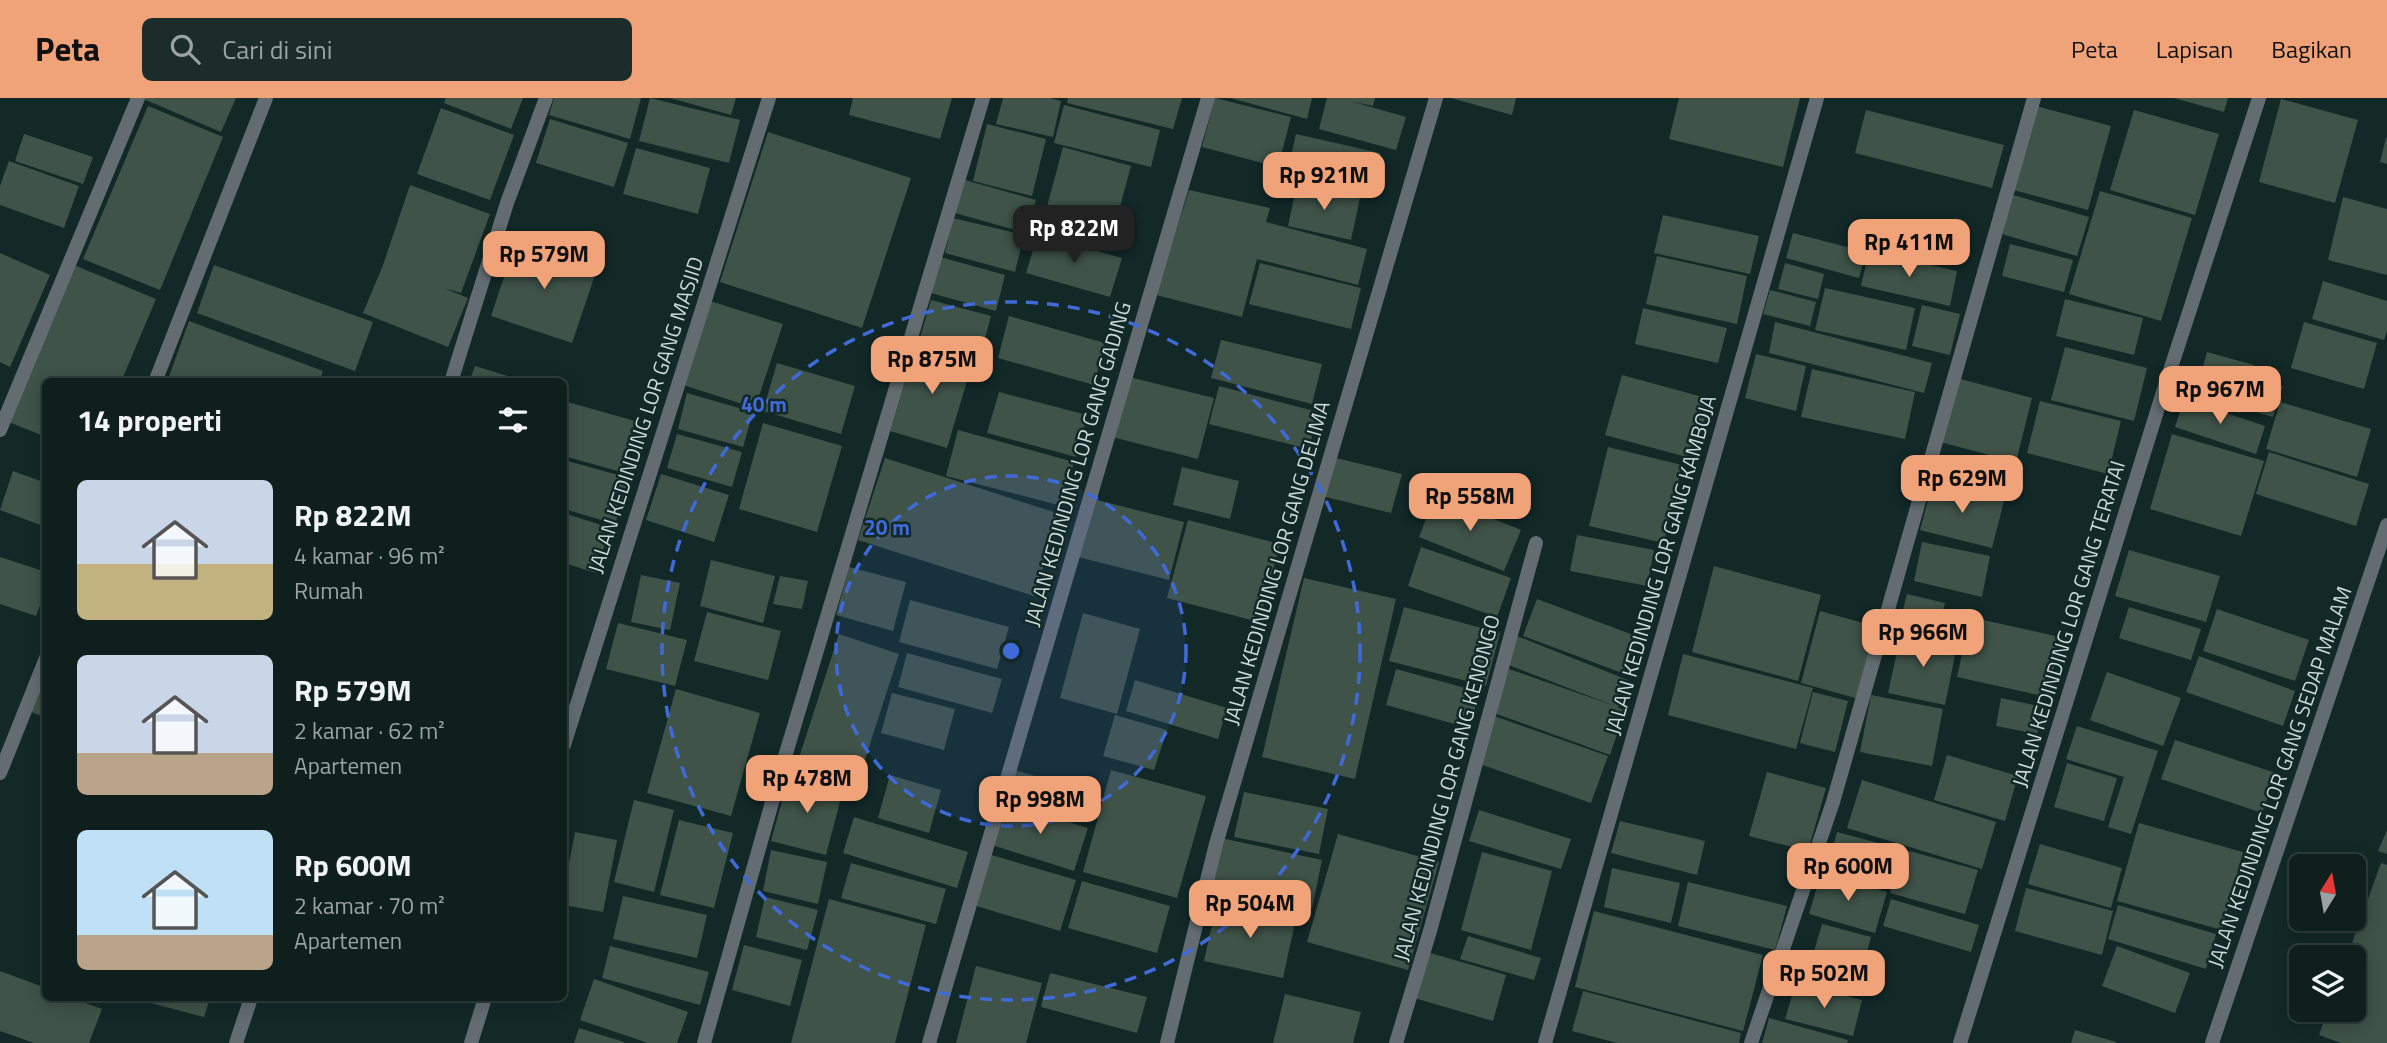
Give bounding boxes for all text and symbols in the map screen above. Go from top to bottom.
search box [142,18,632,81]
text: Peta [35,24,100,74]
icon: search [166,30,204,68]
text: Cari di sini [222,30,332,69]
text: Peta [2071,31,2118,67]
text: Lapisan [2156,31,2233,67]
text: Bagikan [2271,31,2352,67]
pin: Rp 921M [1259,152,1389,212]
text: Rp 921M [1279,157,1369,192]
pin: Rp 822M [1009,206,1139,265]
text: Rp 822M [1029,210,1119,245]
pin: Rp 411M [1844,220,1974,279]
text: Rp 411M [1864,224,1954,259]
pin: Rp 579M [479,232,609,291]
text: Rp 579M [499,236,589,271]
street label: JALAN KEDINDING LOR GANG MASJID [579,252,711,577]
street label: JALAN KEDINDING LOR GANG GADING [1015,298,1139,630]
pin: Rp 875M [867,336,997,396]
text: Rp 875M [887,341,977,376]
pin: Rp 967M [2155,366,2285,426]
text: Rp 967M [2175,371,2265,406]
text: 40 m [741,388,787,420]
street label: JALAN KEDINDING LOR GANG KAMBOJA [1596,391,1724,738]
text: 14 properti [77,397,222,443]
street label: JALAN KEDINDING LOR GANG DELIMA [1214,397,1338,728]
icon: filters [494,401,532,439]
pin: Rp 629M [1897,456,2027,515]
street label: JALAN KEDINDING LOR GANG TERATAI [2003,457,2133,791]
text: Rp 629M [1917,460,2007,495]
pin: Rp 558M [1405,474,1535,533]
text: Rp 558M [1425,478,1515,513]
text: Rp 822M [294,492,412,538]
icon: home [133,508,217,592]
text: 20 m [864,511,910,543]
text: 4 kamar · 96 m² [294,538,445,573]
text: Rumah [294,573,363,608]
street label: JALAN KEDINDING LOR GANG SEDAP MALAM [2199,582,2360,972]
pin: Rp 966M [1858,610,1988,669]
street label: JALAN KEDINDING LOR GANG KENONGO [1384,611,1508,965]
text: Rp 966M [1878,614,1968,649]
centre of rings [999,639,1023,663]
text: Rp 579M [294,667,412,713]
icon: home [133,683,217,767]
text: 2 kamar · 62 m² [294,713,445,748]
text: Apartemen [294,748,402,783]
pin: Rp 478M [742,756,872,815]
text: Rp 478M [762,760,852,795]
pin: Rp 998M [975,776,1105,836]
text: Rp 998M [995,781,1085,816]
text: Rp 600M [294,842,412,888]
pin: Rp 600M [1783,844,1913,903]
text: Rp 600M [1803,848,1893,883]
north arrow [2289,854,2366,931]
map controls [2289,854,2366,1022]
icon: home [133,858,217,942]
pin: Rp 504M [1185,880,1315,940]
text: Rp 504M [1205,885,1295,920]
text: 2 kamar · 70 m² [294,888,445,923]
text: Apartemen [294,923,402,958]
button: layers [2289,945,2366,1022]
pin: Rp 502M [1759,950,1889,1010]
text: Rp 502M [1779,955,1869,990]

